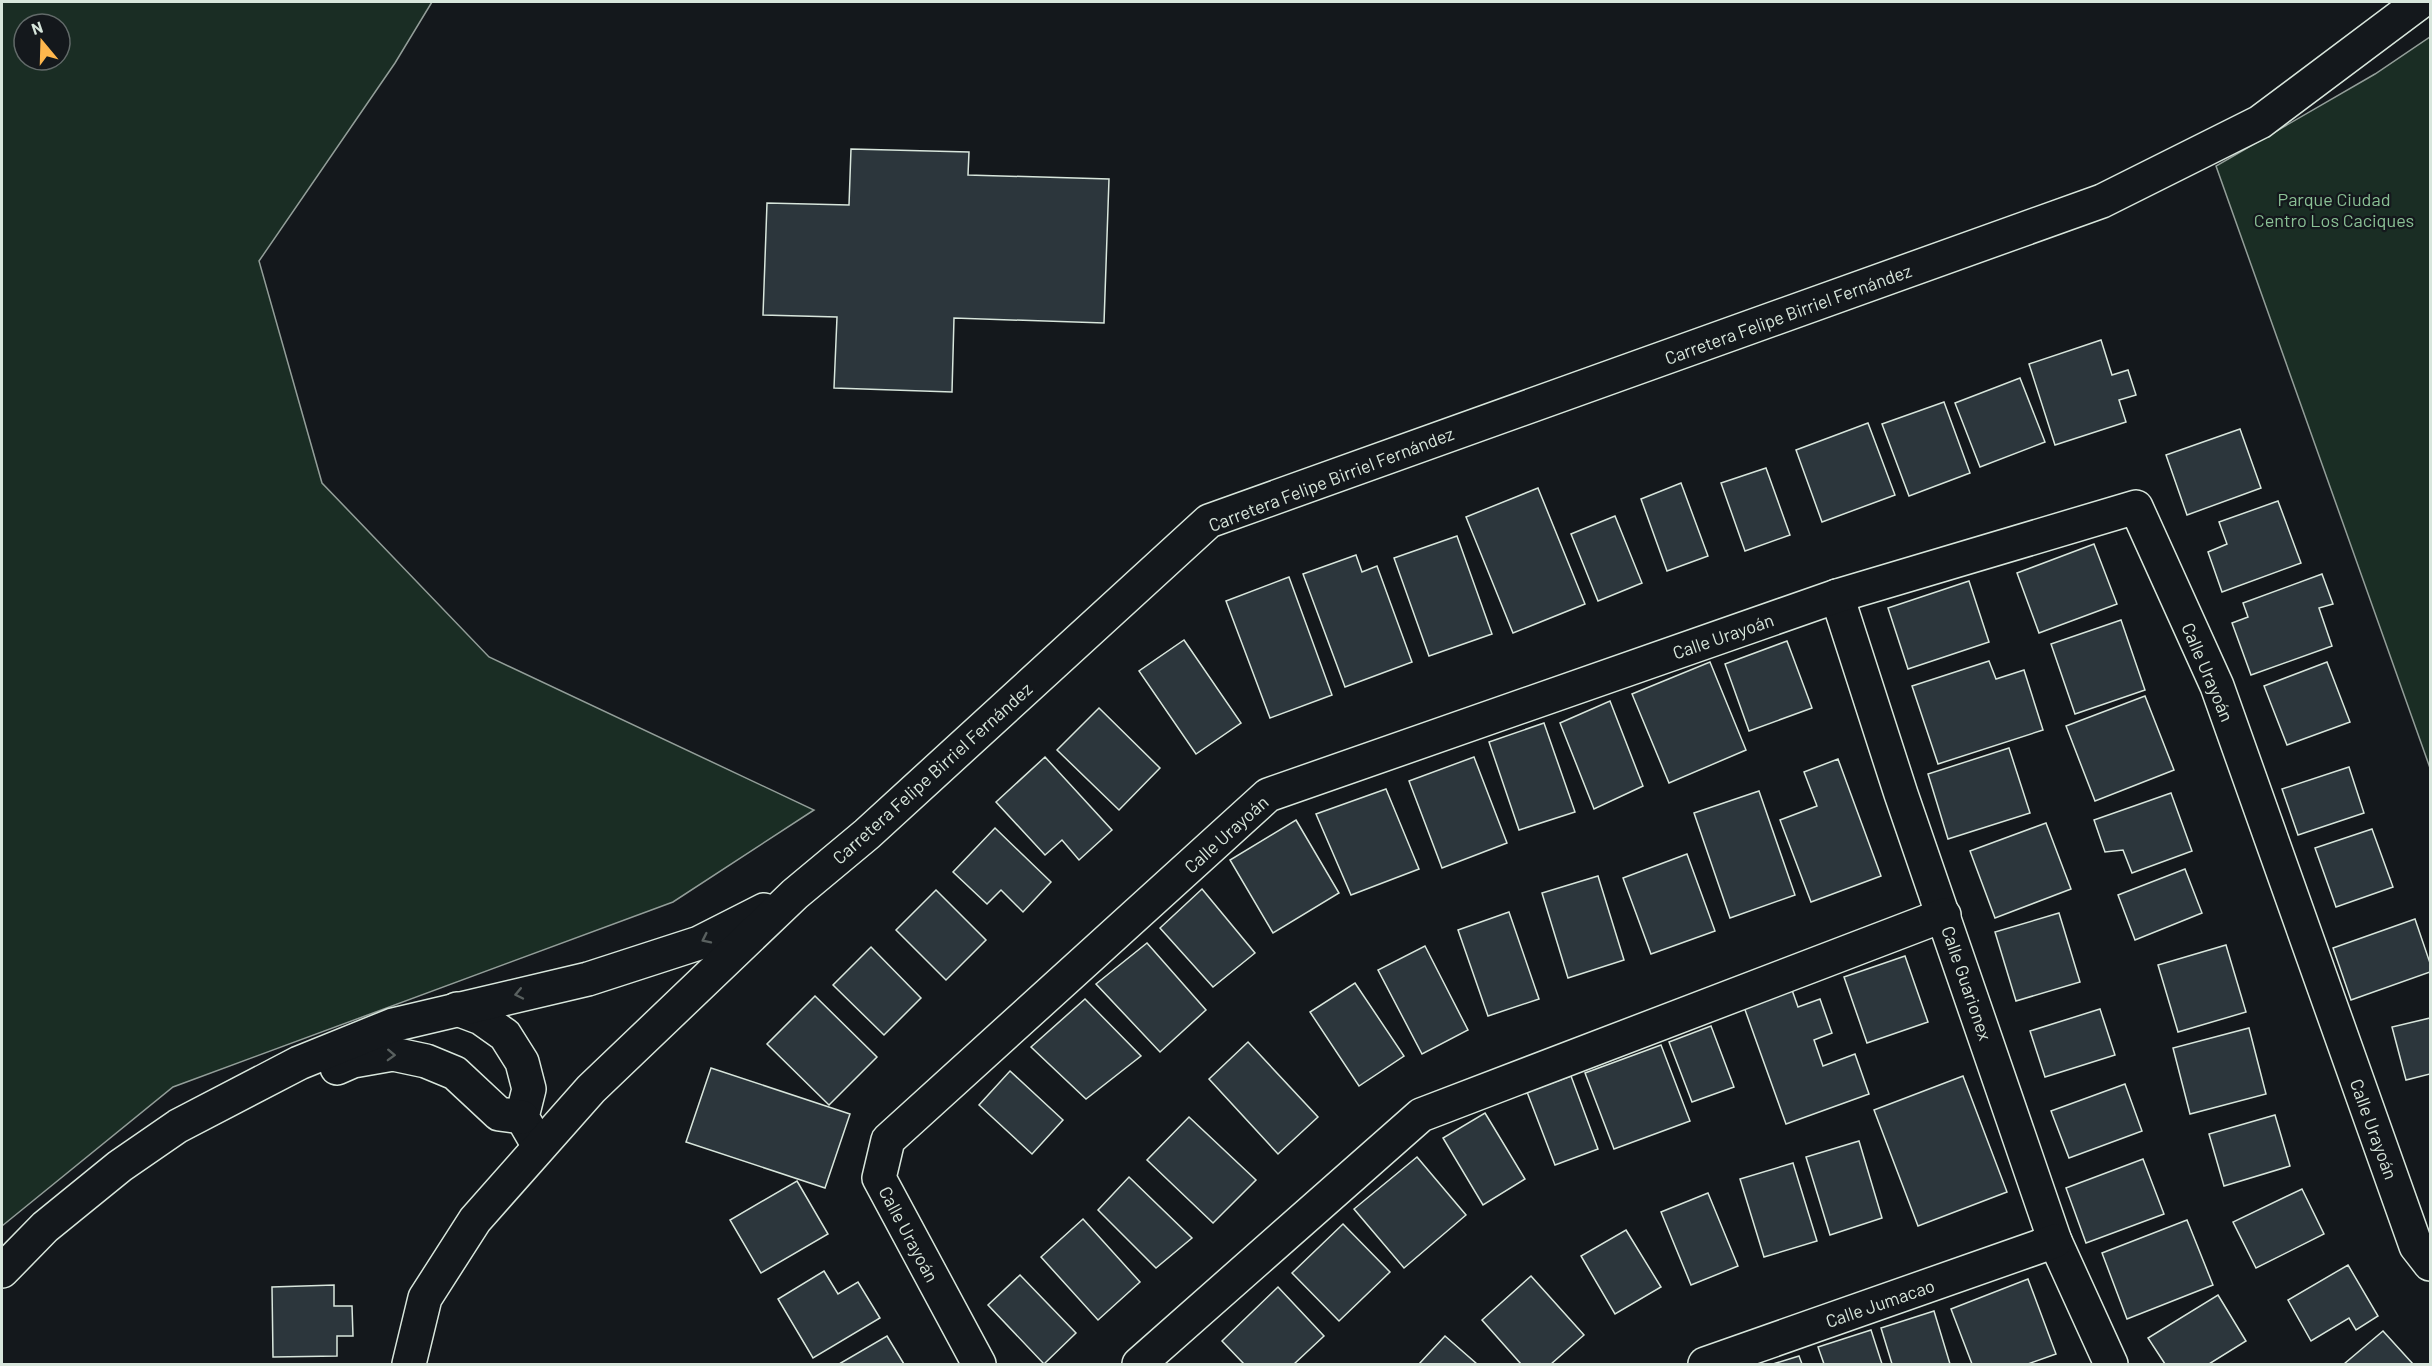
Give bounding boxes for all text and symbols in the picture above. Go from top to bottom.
north arrow [12,12,72,72]
text: N [29,17,45,38]
park label: Parque Ciudad Centro Los Caciques [2254,188,2414,231]
street label: Carretera Felipe Birriel Fernández [1662,259,1914,369]
street label: Carretera Felipe Birriel Fernández [1205,422,1457,536]
street label: Calle Urayoán [1670,608,1776,664]
street label: Calle Urayoán [2177,619,2239,725]
street label: Carretera Felipe Birriel Fernández [828,678,1036,868]
street label: Calle Urayoán [1179,791,1273,877]
street label: Calle Guarionex [1937,923,1997,1044]
one-way arrow [701,932,712,944]
one-way arrow [514,987,524,1000]
one-way arrow [387,1049,396,1061]
street label: Calle Urayoán [2346,1076,2402,1182]
street label: Calle Urayoán [875,1182,943,1286]
street label: Calle Jumacao [1823,1274,1937,1332]

